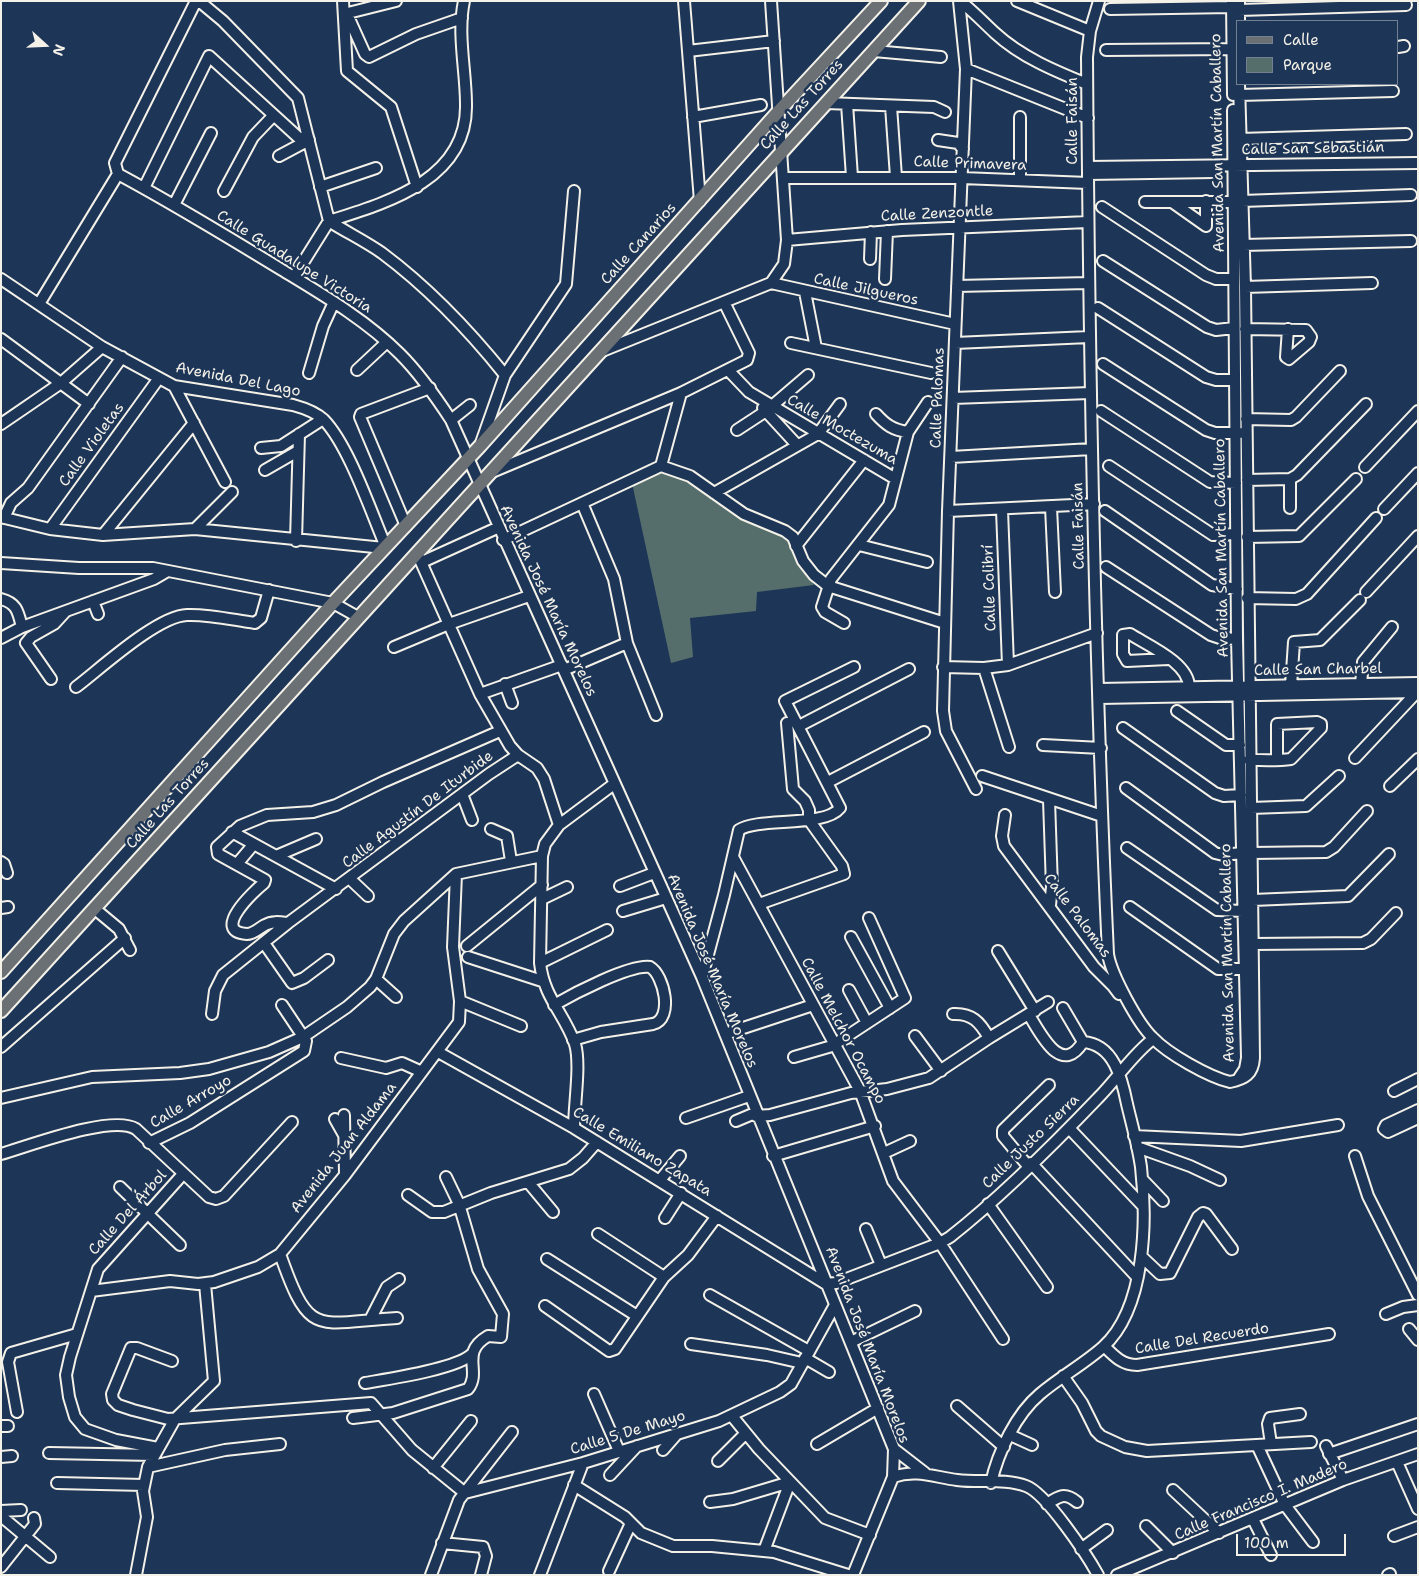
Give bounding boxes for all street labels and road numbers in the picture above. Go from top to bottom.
street label: Avenida San Martín Caballero [1207,33,1229,253]
street label: Calle Las Torres [757,56,847,154]
street label: Calle Faisán [1064,77,1082,165]
street label: Calle San Sebastián [1241,139,1385,159]
street label: Calle Primavera [913,153,1027,175]
street label: Calle Canarios [597,199,681,289]
street label: Calle Zenzontle [880,202,994,226]
street label: Calle Guadalupe Victoria [213,207,375,317]
street label: Calle Jilgueros [812,270,920,310]
street label: Calle Palomas [927,347,949,449]
street label: Avenida Del Lago [174,359,302,401]
street label: Calle Moctezuma [783,391,901,469]
street label: Calle Violetas [55,399,129,491]
street label: Avenida San Martín Caballero [1211,438,1233,658]
street label: Calle Faisán [1069,482,1089,570]
street label: Avenida José María Morelos [496,502,600,700]
street label: Calle Colibrí [979,544,1001,632]
street label: Calle San Charbel [1254,660,1382,680]
street label: Calle Agustín De Iturbide [339,747,497,873]
street label: Calle Las Torres [123,755,213,853]
street label: Avenida San Martín Caballero [1217,843,1239,1063]
street label: Calle Palomas [1039,870,1115,962]
street label: Avenida José María Morelos [663,871,761,1071]
street label: Calle Melchor Ocampo [797,955,889,1107]
street label: Calle Arroyo [147,1071,235,1133]
street label: Avenida Juan Aldama [287,1079,401,1217]
street label: Calle Justo Sierra [979,1091,1083,1193]
street label: Calle Emiliano Zapata [569,1103,715,1201]
street label: Calle Del Árbol [85,1167,171,1259]
street label: Avenida José María Morelos [821,1244,913,1446]
street label: Calle Del Recuerdo [1134,1320,1270,1358]
street label: Calle 5 De Mayo [568,1407,688,1459]
street label: Calle Francisco I. Madero [1172,1455,1350,1545]

